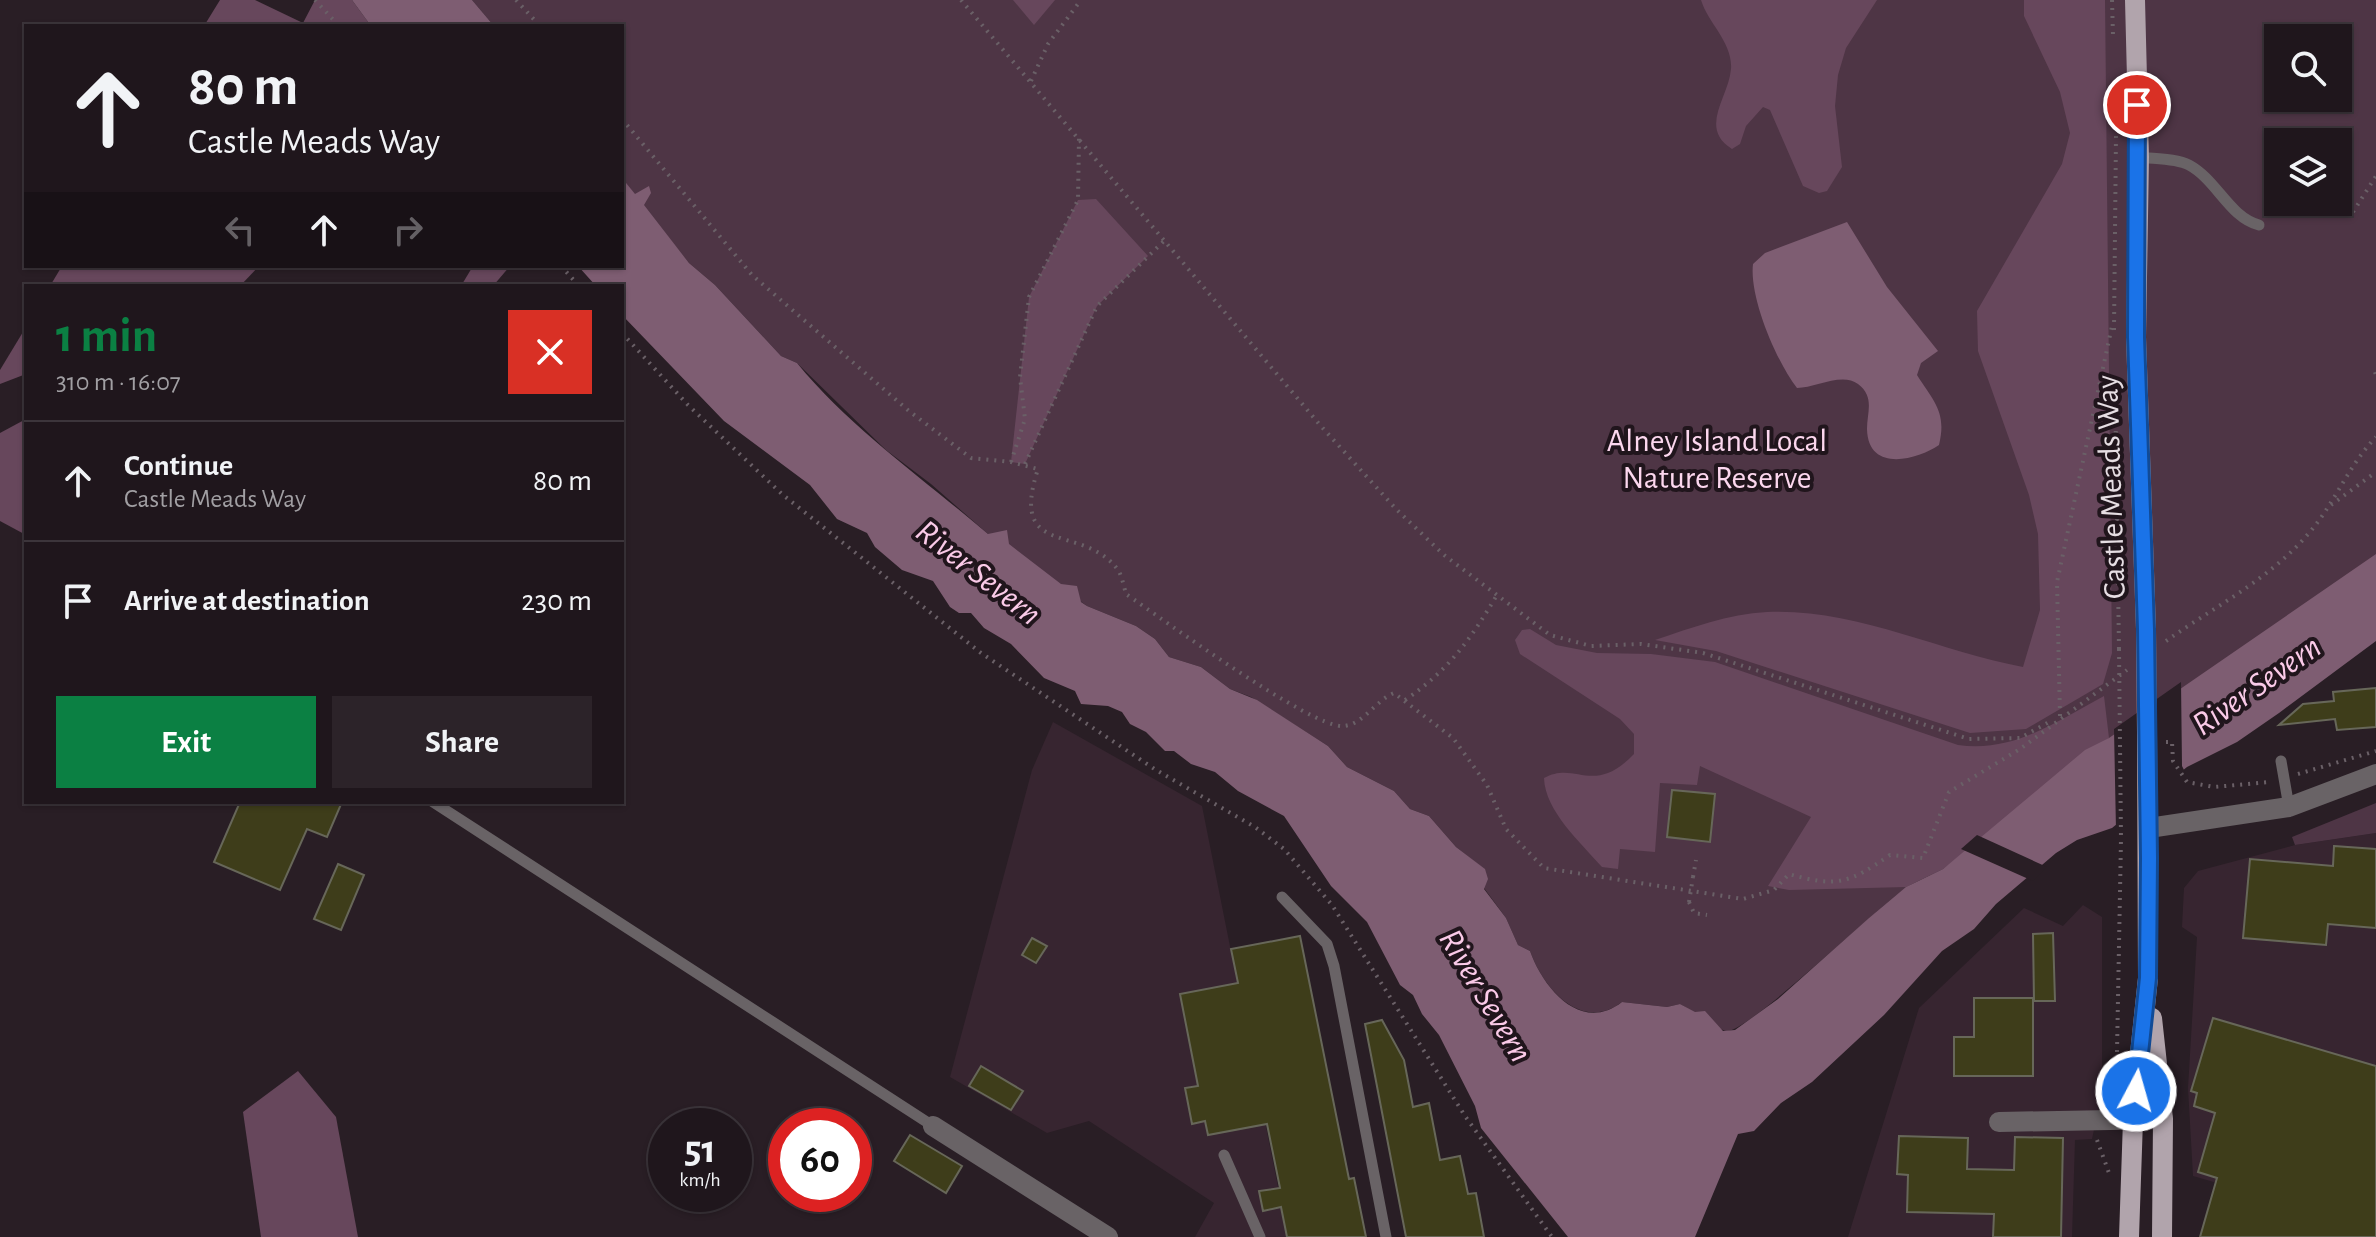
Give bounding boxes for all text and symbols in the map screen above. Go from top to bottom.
map controls [2264,24,2352,216]
button: search [2264,24,2352,112]
icon: ahead [56,56,160,160]
text: 80 m [188,59,298,115]
pin [2103,71,2171,139]
icon: arrive [2115,83,2159,127]
text: Castle Meads Way [188,124,440,160]
button: layers [2264,128,2352,216]
icon: left [218,208,262,252]
icon: ahead [302,208,346,252]
icon: right [386,208,430,252]
button: close [508,310,592,394]
text: 1 min [56,313,157,361]
text: 310 m · 16:07 [56,369,181,395]
street label: Castle Meads Way [2091,374,2131,600]
park label: Alney Island Local Nature Reserve [1607,425,1827,494]
text: Continue [124,451,233,481]
icon: ahead [56,459,100,503]
text: 80 m [533,466,592,496]
text: Castle Meads Way [124,486,306,512]
water label: River Severn [909,514,1047,632]
icon: arrive [56,579,100,623]
text: Arrive at destination [124,586,370,616]
text: 230 m [521,586,592,616]
water label: River Severn [2187,630,2327,742]
button: Exit [56,696,316,788]
button: Share [332,696,592,788]
water label: River Severn [1432,924,1538,1068]
position arrow [2094,1049,2178,1133]
speed limit sign: 60 [768,1108,872,1212]
text: 51 [684,1130,716,1170]
text: km/h [679,1170,721,1190]

